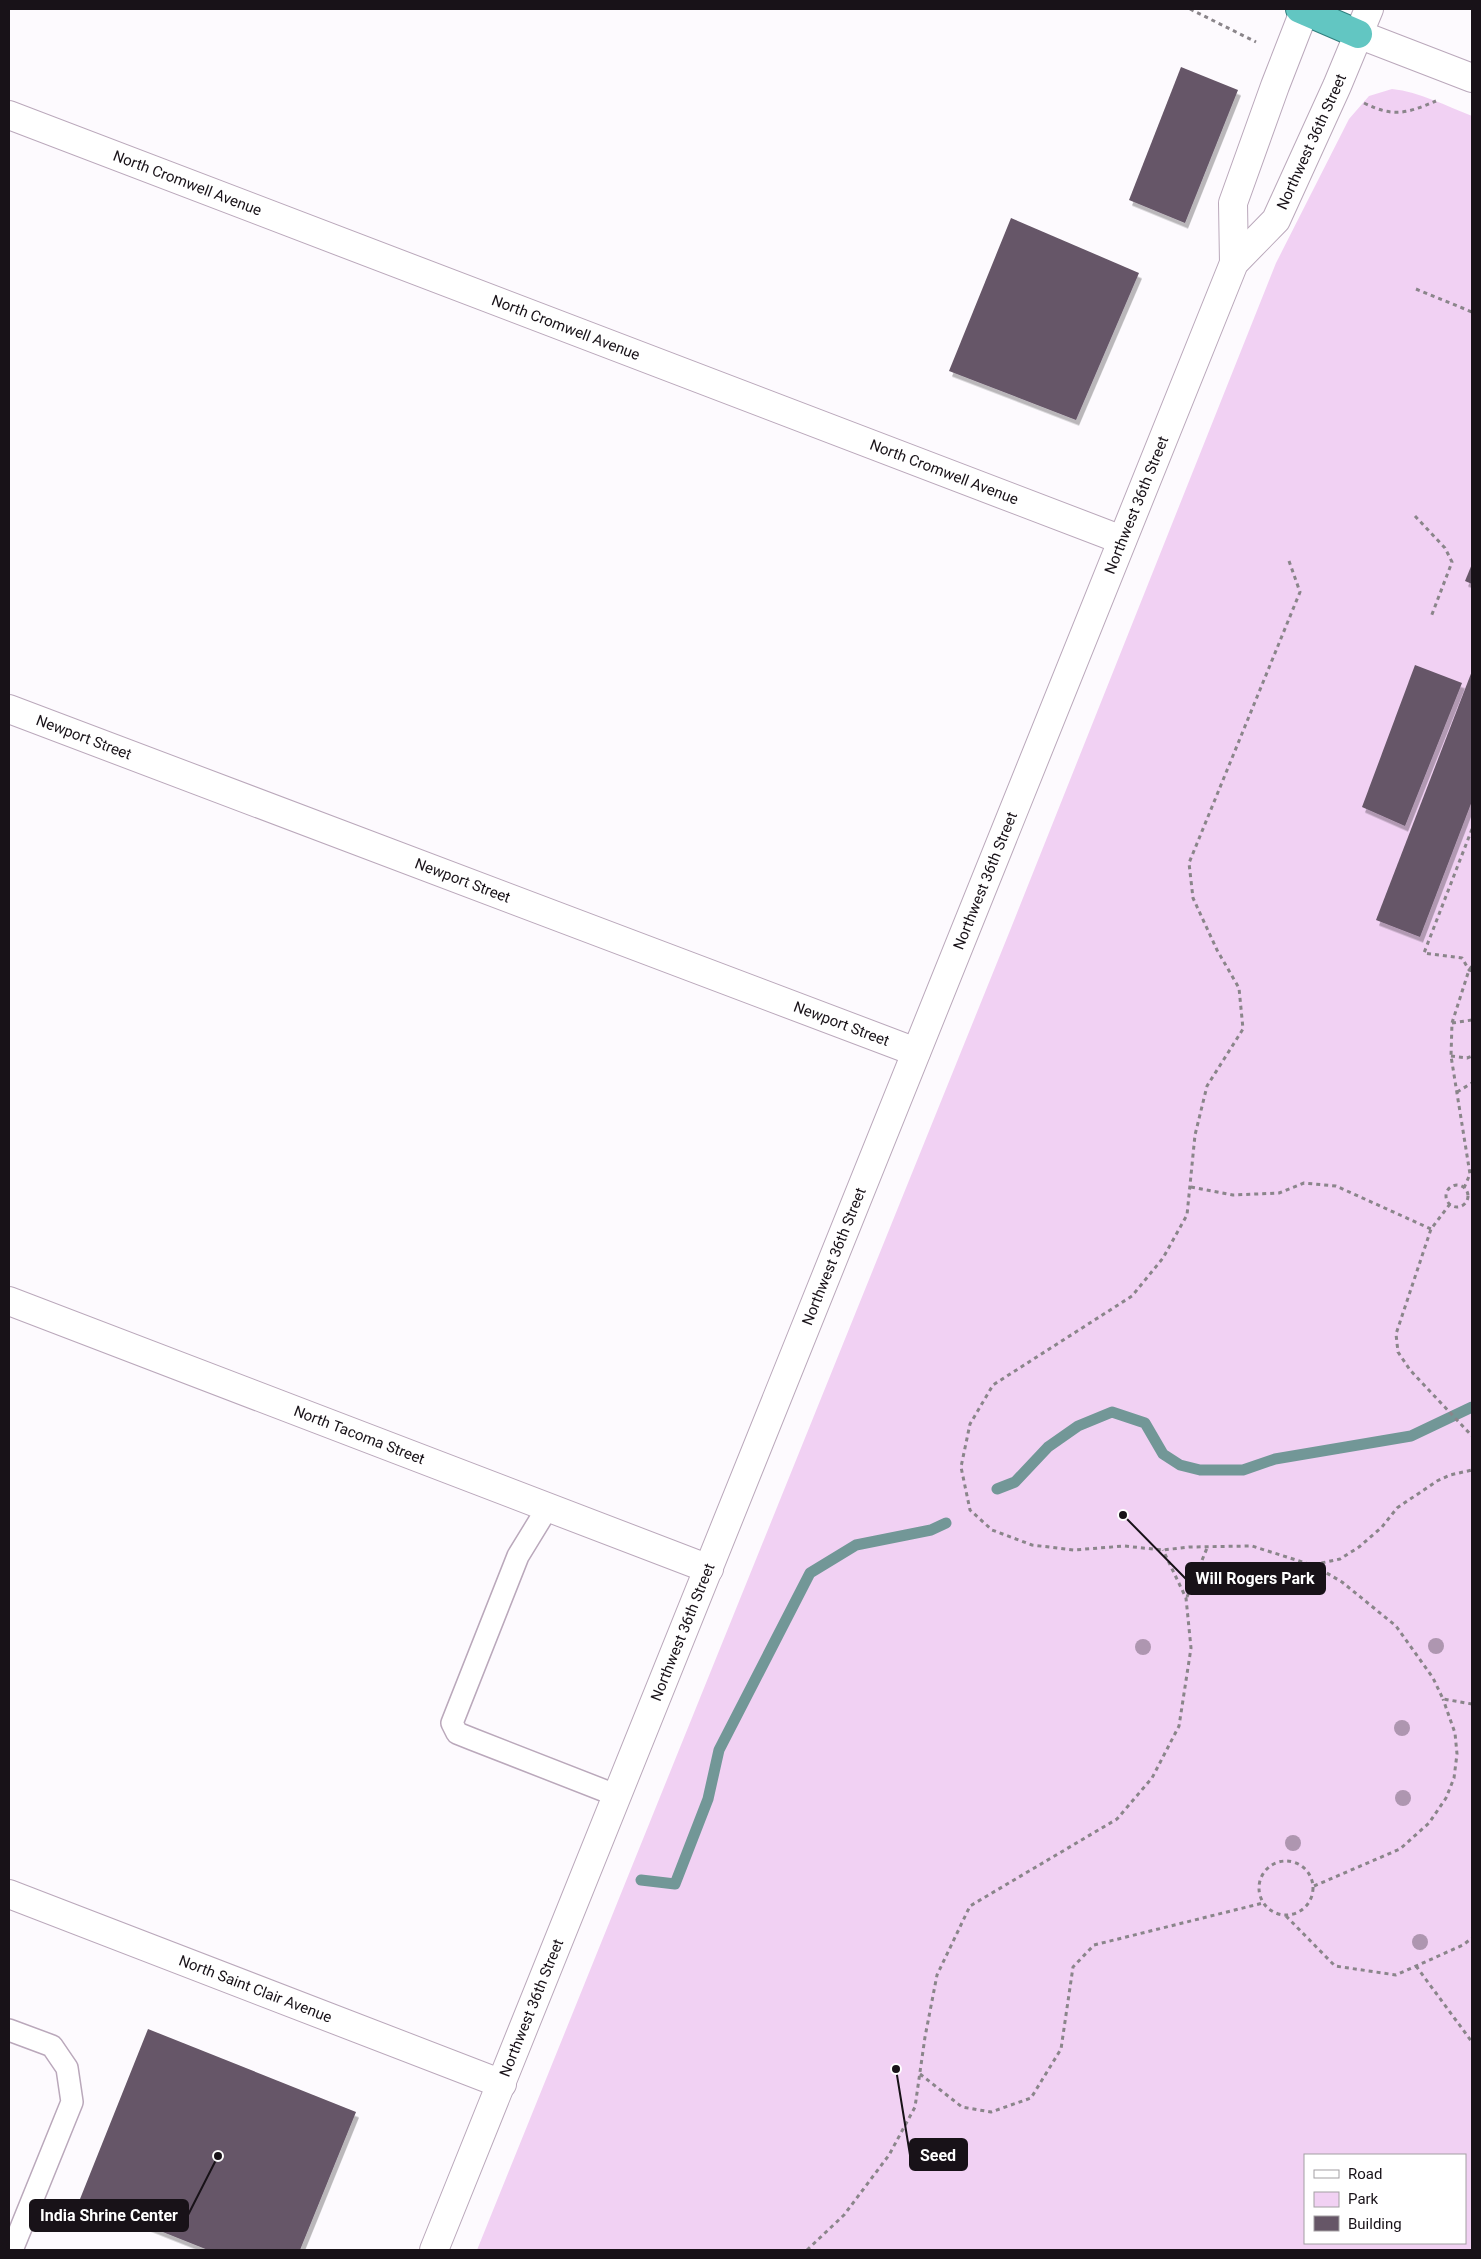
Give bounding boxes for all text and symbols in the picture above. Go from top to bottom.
street label: Northwest 36th Street [1273,71,1350,212]
street label: North Cromwell Avenue [111,147,264,220]
street label: North Cromwell Avenue [489,291,643,364]
street label: Northwest 36th Street [1101,433,1172,577]
street label: North Cromwell Avenue [867,436,1021,509]
street label: Newport Street [34,711,134,764]
street label: Northwest 36th Street [949,809,1021,952]
street label: Newport Street [412,854,513,907]
street label: Newport Street [791,998,892,1050]
street label: Northwest 36th Street [798,1185,870,1328]
street label: North Tacoma Street [291,1402,427,1468]
street label: Northwest 36th Street [647,1561,719,1704]
callout: Will Rogers Park [1186,1563,1325,1594]
text: Will Rogers Park [1196,1569,1315,1588]
street label: Northwest 36th Street [496,1936,567,2079]
street label: North Saint Clair Avenue [176,1951,334,2027]
callout: Seed [910,2139,967,2170]
text: Seed [920,2146,956,2165]
legend [1304,2154,1466,2244]
text: Road [1348,2165,1382,2183]
text: Park [1348,2190,1379,2208]
callout: India Shrine Center [30,2200,188,2231]
text: India Shrine Center [40,2206,178,2225]
text: Building [1348,2215,1402,2233]

